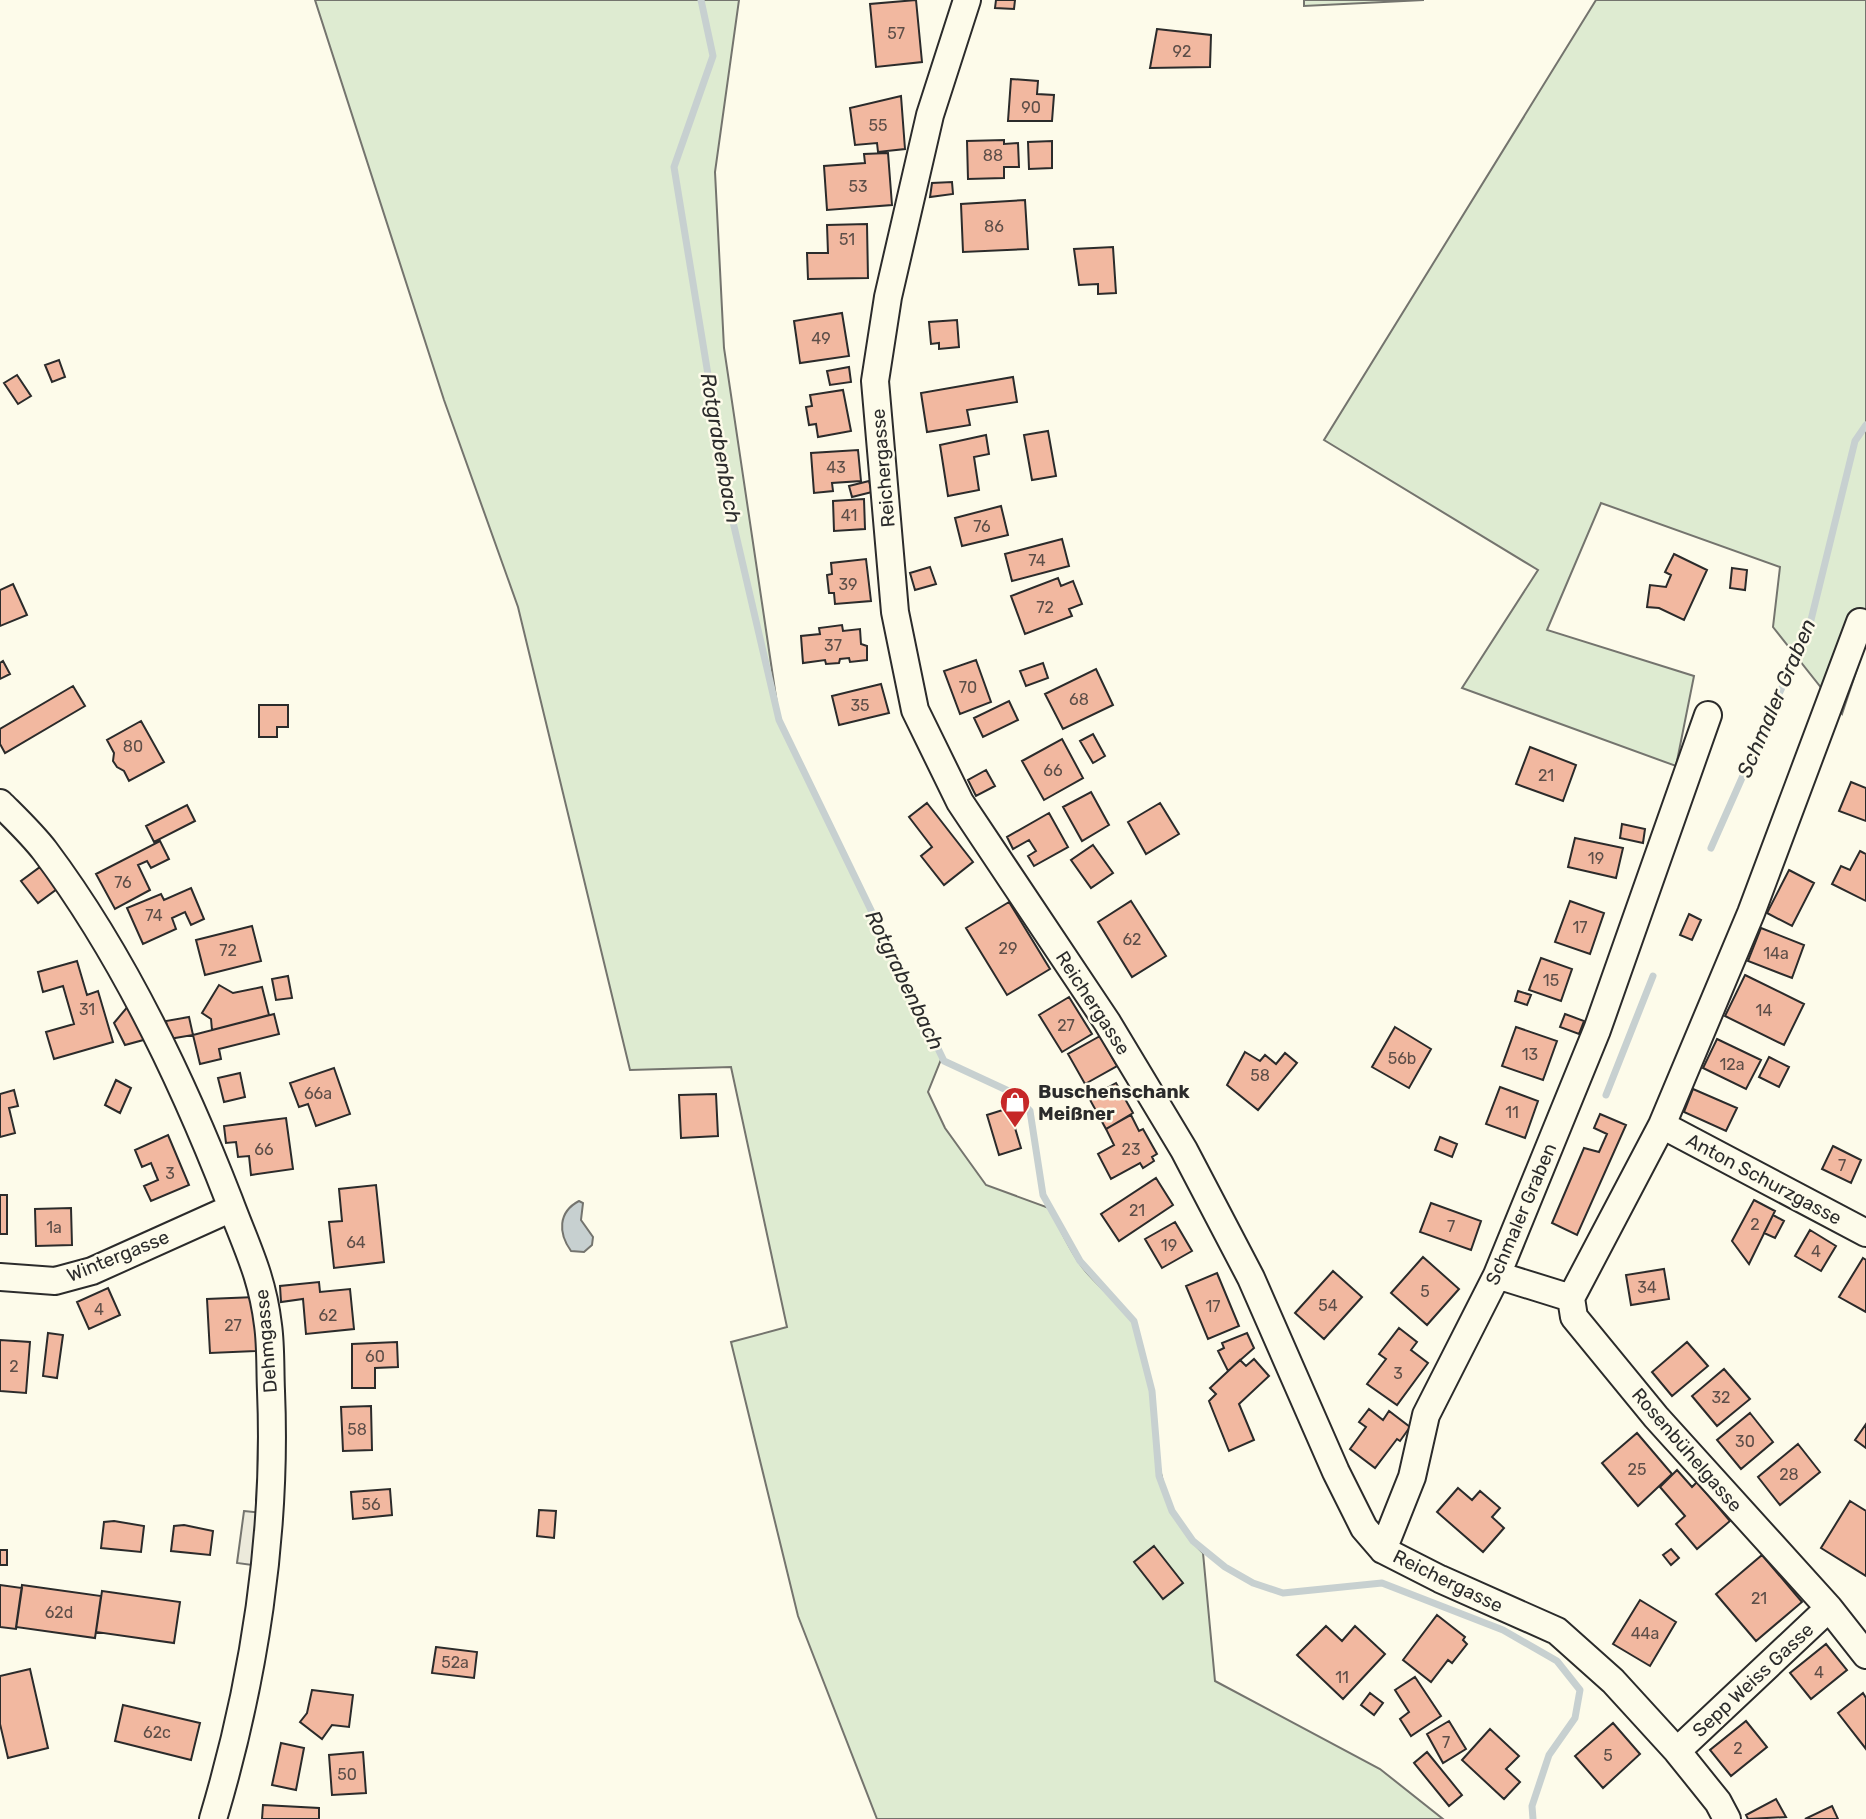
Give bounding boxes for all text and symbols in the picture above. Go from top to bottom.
house number: 57 [887,24,905,43]
house number: 92 [1173,42,1191,61]
house number: 90 [1021,98,1041,117]
house number: 55 [868,116,888,135]
house number: 88 [983,146,1003,165]
house number: 53 [848,177,868,196]
house number: 86 [984,217,1004,236]
house number: 51 [839,230,855,249]
house number: 49 [811,329,831,348]
water label: Rotgrabenbach [695,371,747,525]
street label: Reichergasse [866,408,900,528]
house number: 43 [826,458,846,477]
house number: 41 [841,506,857,525]
house number: 76 [973,517,991,536]
house number: 74 [1028,551,1046,570]
house number: 39 [838,575,858,594]
house number: 72 [1036,598,1054,617]
water label: Schmaler Graben [1731,615,1821,781]
house number: 37 [824,636,842,655]
house number: 70 [959,678,977,697]
house number: 68 [1069,690,1089,709]
house number: 35 [850,696,870,715]
house number: 80 [123,737,143,756]
house number: 66 [1043,761,1063,780]
house number: 21 [1538,766,1554,785]
house number: 19 [1588,849,1604,868]
house number: 76 [114,873,132,892]
house number: 74 [145,906,163,925]
water label: Rotgrabenbach [860,906,950,1054]
house number: 17 [1572,918,1588,937]
house number: 62 [1122,930,1142,949]
house number: 29 [999,939,1017,958]
house number: 72 [219,941,237,960]
house number: 14a [1763,944,1789,963]
street label: Reichergasse [1051,947,1135,1059]
house number: 15 [1543,971,1559,990]
house number: 31 [79,1000,95,1019]
house number: 14 [1756,1001,1772,1020]
house number: 27 [1057,1016,1075,1035]
house number: 13 [1522,1045,1538,1064]
house number: 56b [1388,1049,1416,1068]
house number: 12a [1719,1055,1745,1074]
house number: 58 [1250,1066,1270,1085]
place label: Buschenschank Meißner [1038,1080,1190,1125]
house number: 66a [304,1084,332,1103]
shop icon: Buschenschank Meißner [998,1085,1032,1129]
house number: 11 [1505,1103,1519,1122]
street label: Anton Schurzgasse [1682,1128,1846,1230]
house number: 66 [254,1140,274,1159]
house number: 23 [1121,1140,1141,1159]
street label: Schmaler Graben [1481,1140,1561,1288]
house number: 7 [1838,1156,1846,1175]
house number: 3 [165,1164,175,1183]
house number: 21 [1129,1201,1145,1220]
house number: 2 [1750,1215,1760,1234]
house number: 7 [1447,1217,1455,1236]
house number: 1a [46,1218,62,1237]
street label: Wintergasse [64,1225,172,1287]
house number: 64 [346,1233,366,1252]
house number: 19 [1161,1236,1177,1255]
house number: 4 [1811,1242,1821,1261]
house number: 34 [1637,1278,1657,1297]
house number: 5 [1420,1282,1430,1301]
street label: Dehmgasse [250,1288,282,1394]
house number: 54 [1318,1296,1338,1315]
house number: 17 [1205,1297,1221,1316]
house number: 4 [94,1300,104,1319]
house number: 62 [318,1306,338,1325]
house number: 27 [224,1316,242,1335]
house number: 60 [365,1347,385,1366]
house number: 2 [9,1357,19,1376]
house number: 3 [1393,1364,1403,1383]
street label: Rosenbühelgasse [1627,1383,1747,1517]
house number: 32 [1711,1388,1731,1407]
house number: 58 [347,1420,367,1439]
house number: 30 [1735,1432,1755,1451]
house number: 25 [1628,1460,1646,1479]
house number: 28 [1779,1465,1799,1484]
house number: 56 [361,1495,381,1514]
street label: Reichergasse [1389,1545,1507,1617]
house number: 21 [1751,1589,1767,1608]
house number: 62d [45,1603,73,1622]
street label: Sepp Weiss Gasse [1688,1618,1818,1742]
house number: 44a [1631,1624,1659,1643]
house number: 52a [441,1653,469,1672]
house number: 4 [1814,1663,1824,1682]
house number: 11 [1335,1668,1349,1687]
house number: 62c [143,1723,171,1742]
house number: 7 [1442,1733,1450,1752]
house number: 2 [1733,1739,1743,1758]
house number: 5 [1603,1746,1613,1765]
house number: 50 [337,1765,357,1784]

